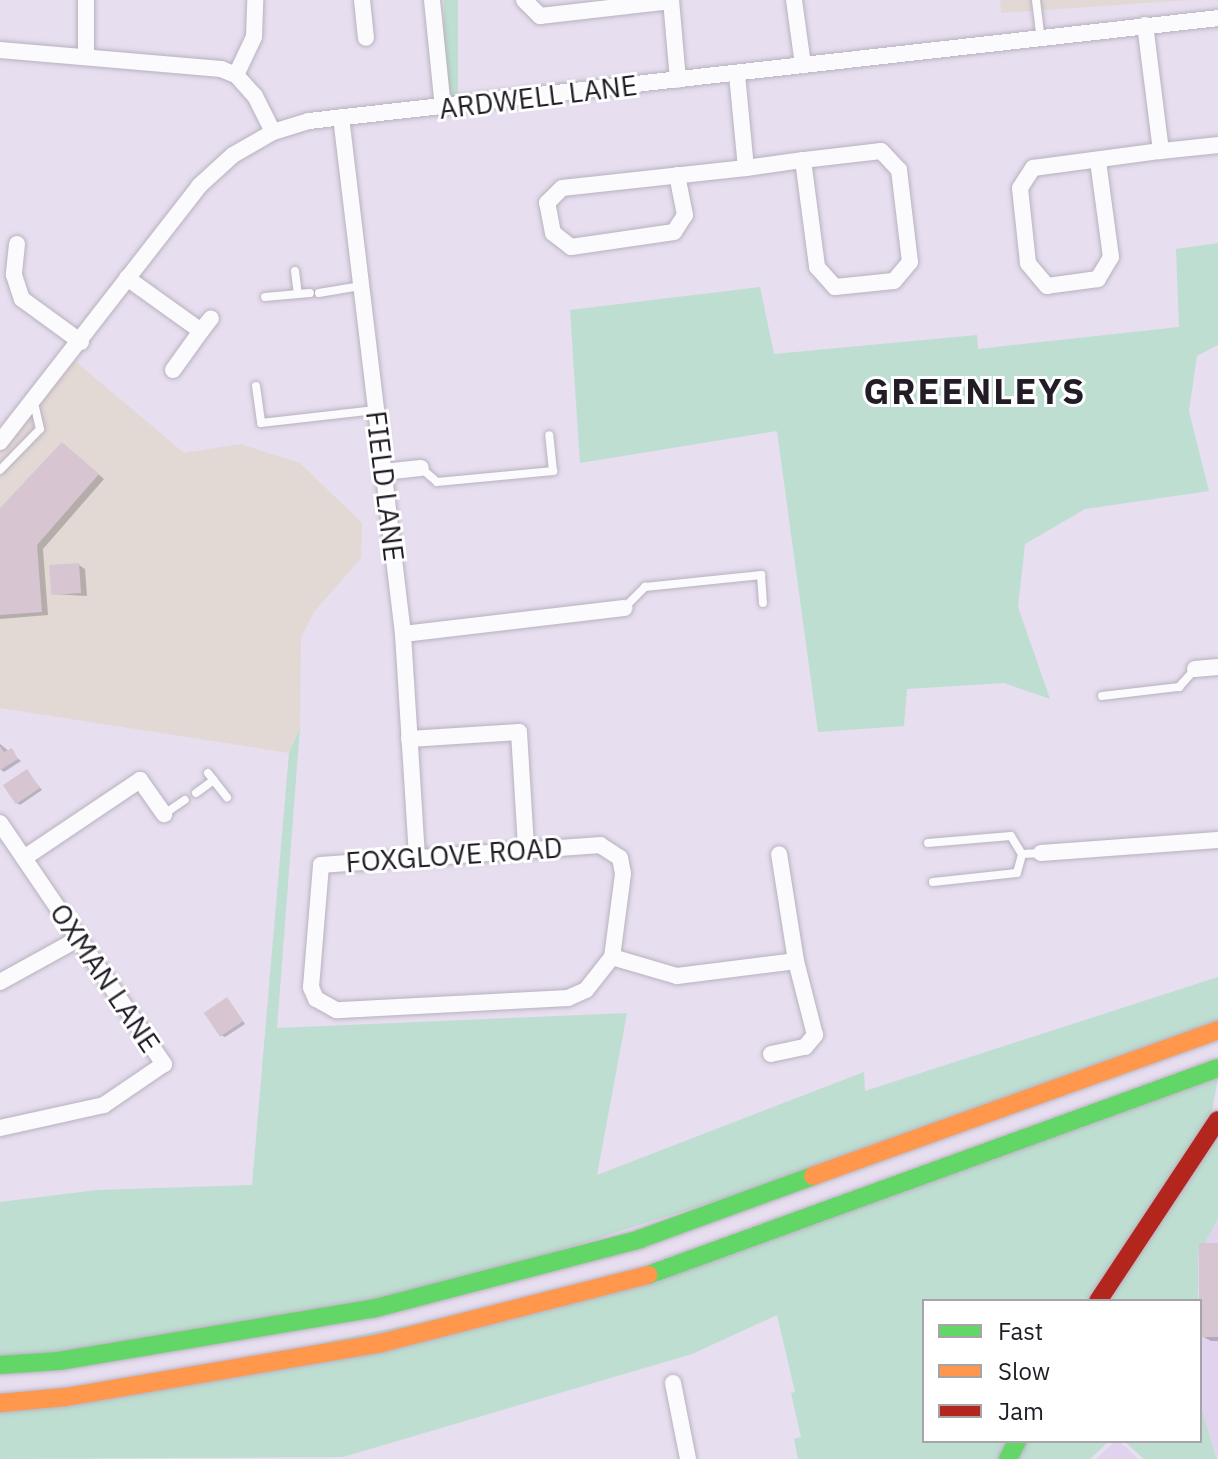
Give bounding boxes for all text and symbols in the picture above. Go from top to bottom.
street label: ARDWELL LANE [437,68,639,126]
district label: GREENLEYS [863,369,1087,413]
street label: FIELD LANE [359,409,411,563]
street label: FOXGLOVE ROAD [344,831,564,879]
street label: OXMAN LANE [43,897,167,1059]
legend [922,1299,1202,1443]
text: Fast [998,1315,1043,1347]
text: Slow [998,1355,1050,1387]
text: Jam [998,1395,1044,1427]

